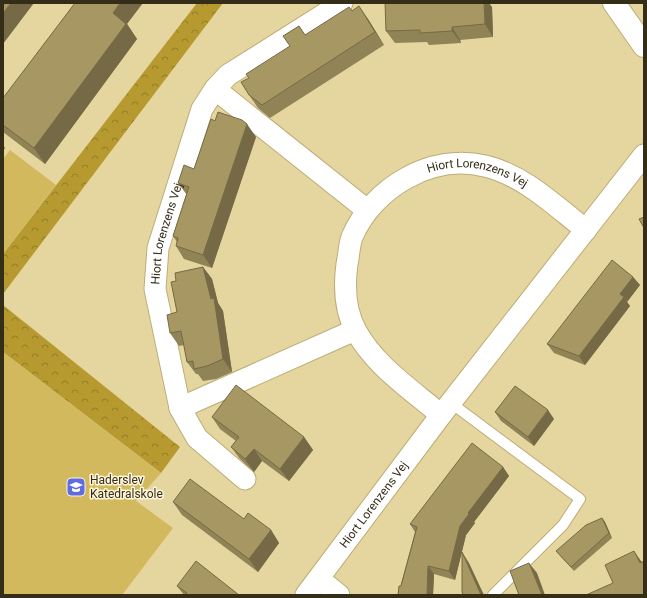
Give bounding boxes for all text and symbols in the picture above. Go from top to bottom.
street label: Hiort Lorenzens Vej [425,156,531,190]
street label: Hiort Lorenzens Vej [148,181,185,285]
street label: Hiort Lorenzens Vej [337,458,411,551]
place label: Haderslev Katedralskole [90,473,163,501]
school or university icon: Haderslev Katedralskole [65,476,87,498]

